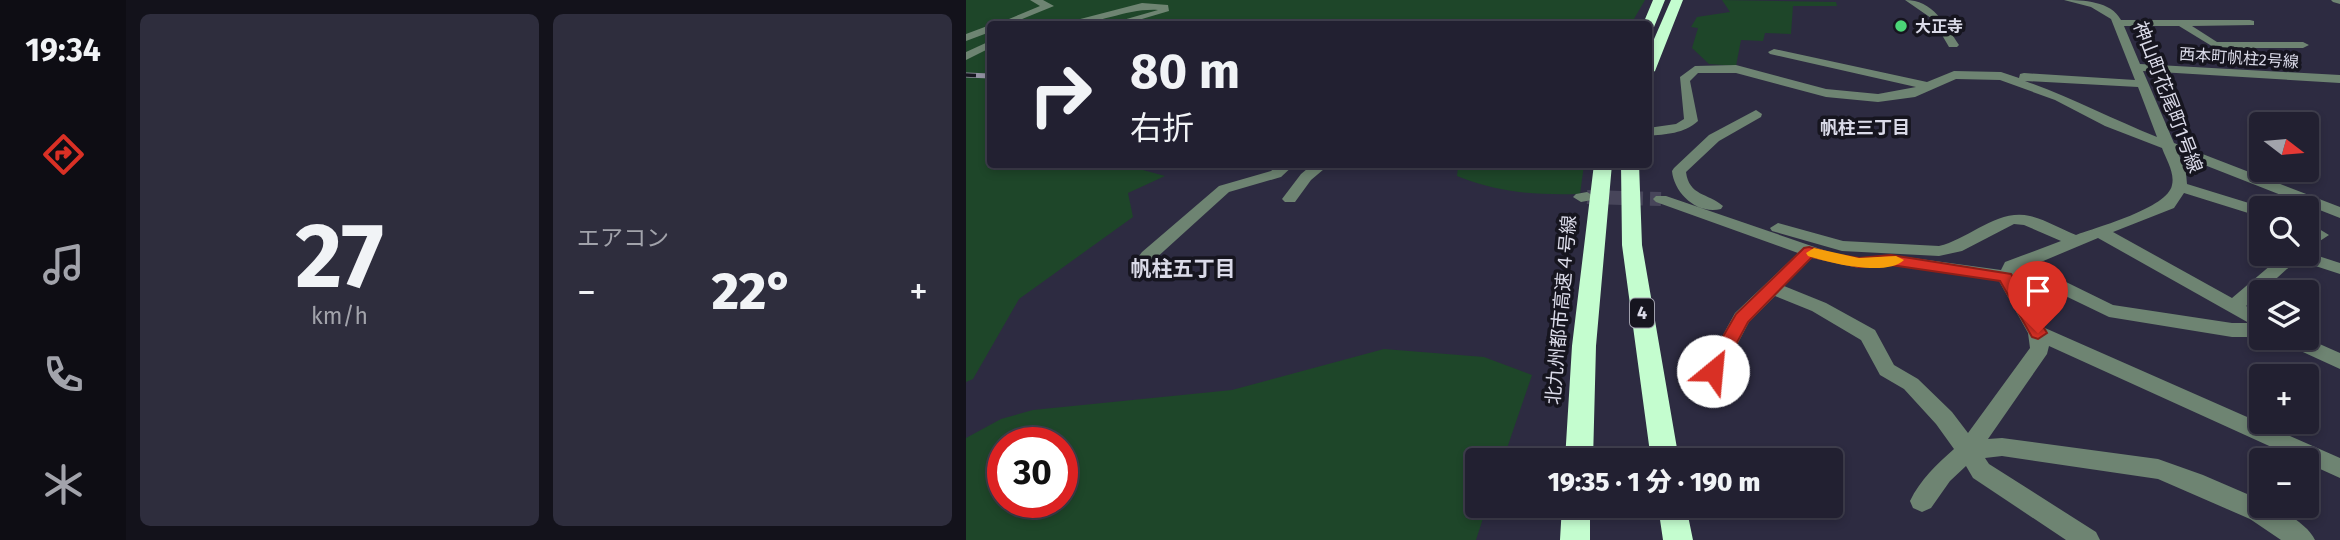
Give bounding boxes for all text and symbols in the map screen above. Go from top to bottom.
place label: 大正寺 [1915,17,1963,36]
marker: 大正寺 [1893,18,1909,34]
street label: 神山町花尾町1号線 [2129,18,2207,176]
text: 19:34 [25,31,101,69]
text: 80 m [1130,42,1240,101]
street label: 西本町帆柱2号線 [2179,44,2299,72]
icon: right [1015,49,1106,140]
text: 右折 [1130,109,1194,147]
north arrow [2249,112,2319,182]
map controls [2249,112,2319,518]
district label: 帆柱三丁目 [1820,117,1910,139]
icon: directions [39,130,88,179]
button: search [2249,196,2319,266]
text: 27 [295,202,384,311]
street label: 北九州都市高速４号線 [1541,214,1581,406]
text: エアコン [577,224,669,252]
icon: music [39,240,88,289]
district label: 帆柱五丁目 [1131,256,1236,282]
text: 22° [712,260,793,323]
pin [2008,261,2068,333]
text: − [577,269,596,315]
text: + [909,269,928,315]
icon: arrive [2019,272,2057,310]
button: layers [2249,280,2319,350]
road number: 4 [1630,298,1654,328]
text: km/h [311,302,368,330]
position arrow [1676,334,1750,408]
icon: phone [39,350,88,399]
button: + [2249,364,2319,434]
speed limit sign: 30 [987,427,1078,518]
button: − [2249,448,2319,518]
icon: climate [39,460,88,509]
text: 19:35 · 1 分 · 190 m [1548,467,1760,498]

